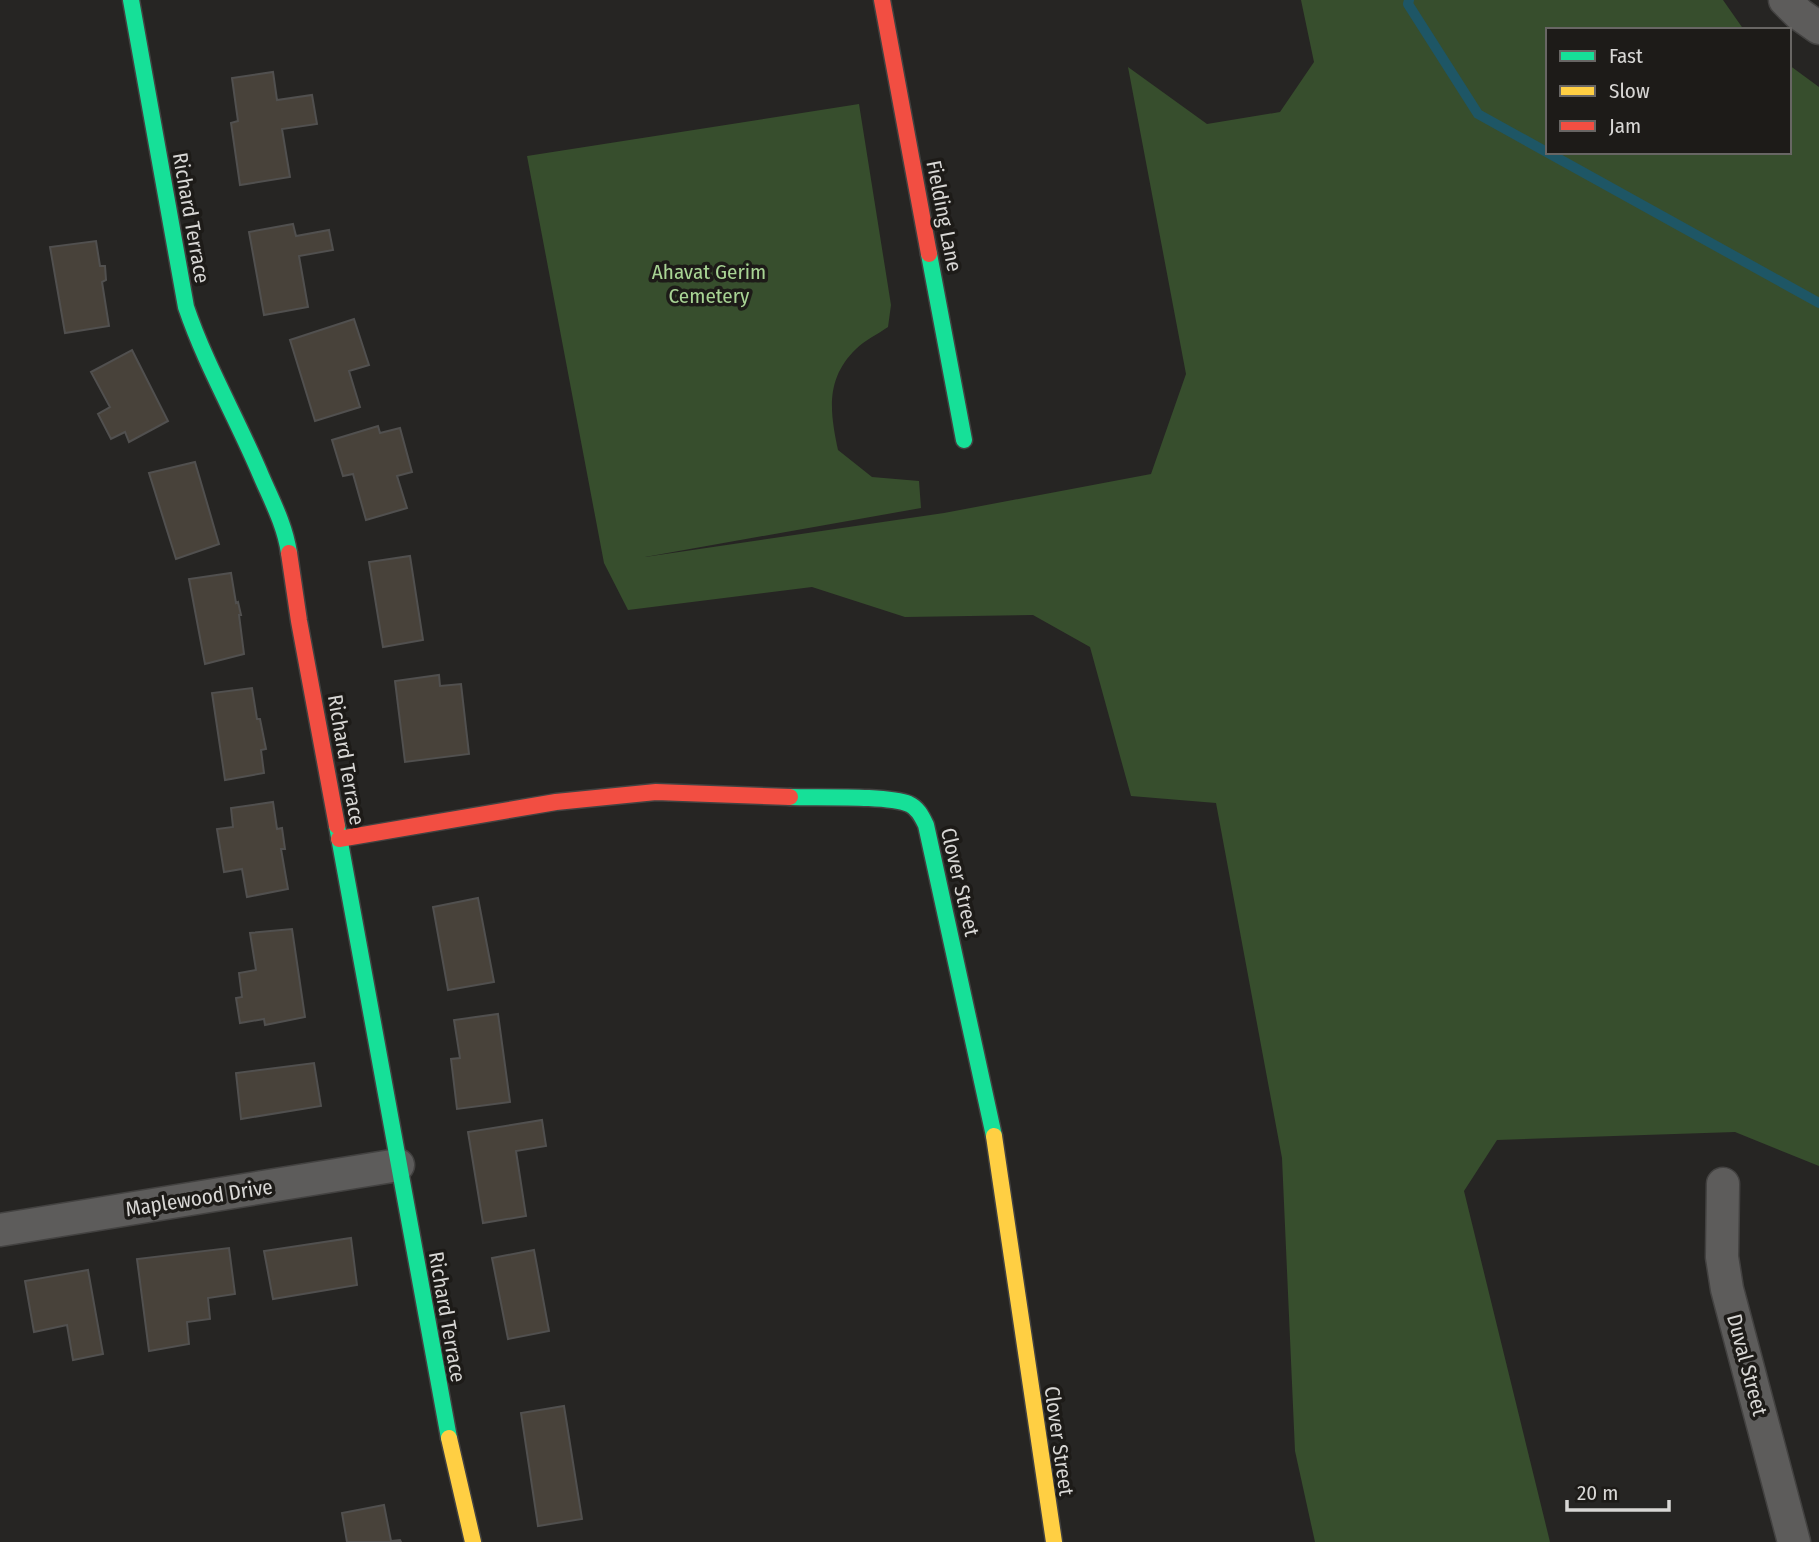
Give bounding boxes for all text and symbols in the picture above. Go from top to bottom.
legend [1546,28,1791,154]
text: Fast [1609,43,1643,69]
text: Slow [1609,78,1650,104]
text: Jam [1609,113,1641,139]
street label: Richard Terrace [167,151,215,285]
street label: Fielding Lane [920,158,968,274]
park label: Ahavat Gerim Cemetery [652,259,766,309]
street label: Richard Terrace [322,693,370,827]
street label: Clover Street [935,825,985,939]
street label: Maplewood Drive [124,1174,274,1222]
street label: Richard Terrace [423,1250,471,1384]
street label: Duval Street [1721,1311,1773,1419]
street label: Clover Street [1038,1385,1080,1498]
scale bar [1567,1468,1668,1512]
text: 20 m [1577,1480,1618,1506]

